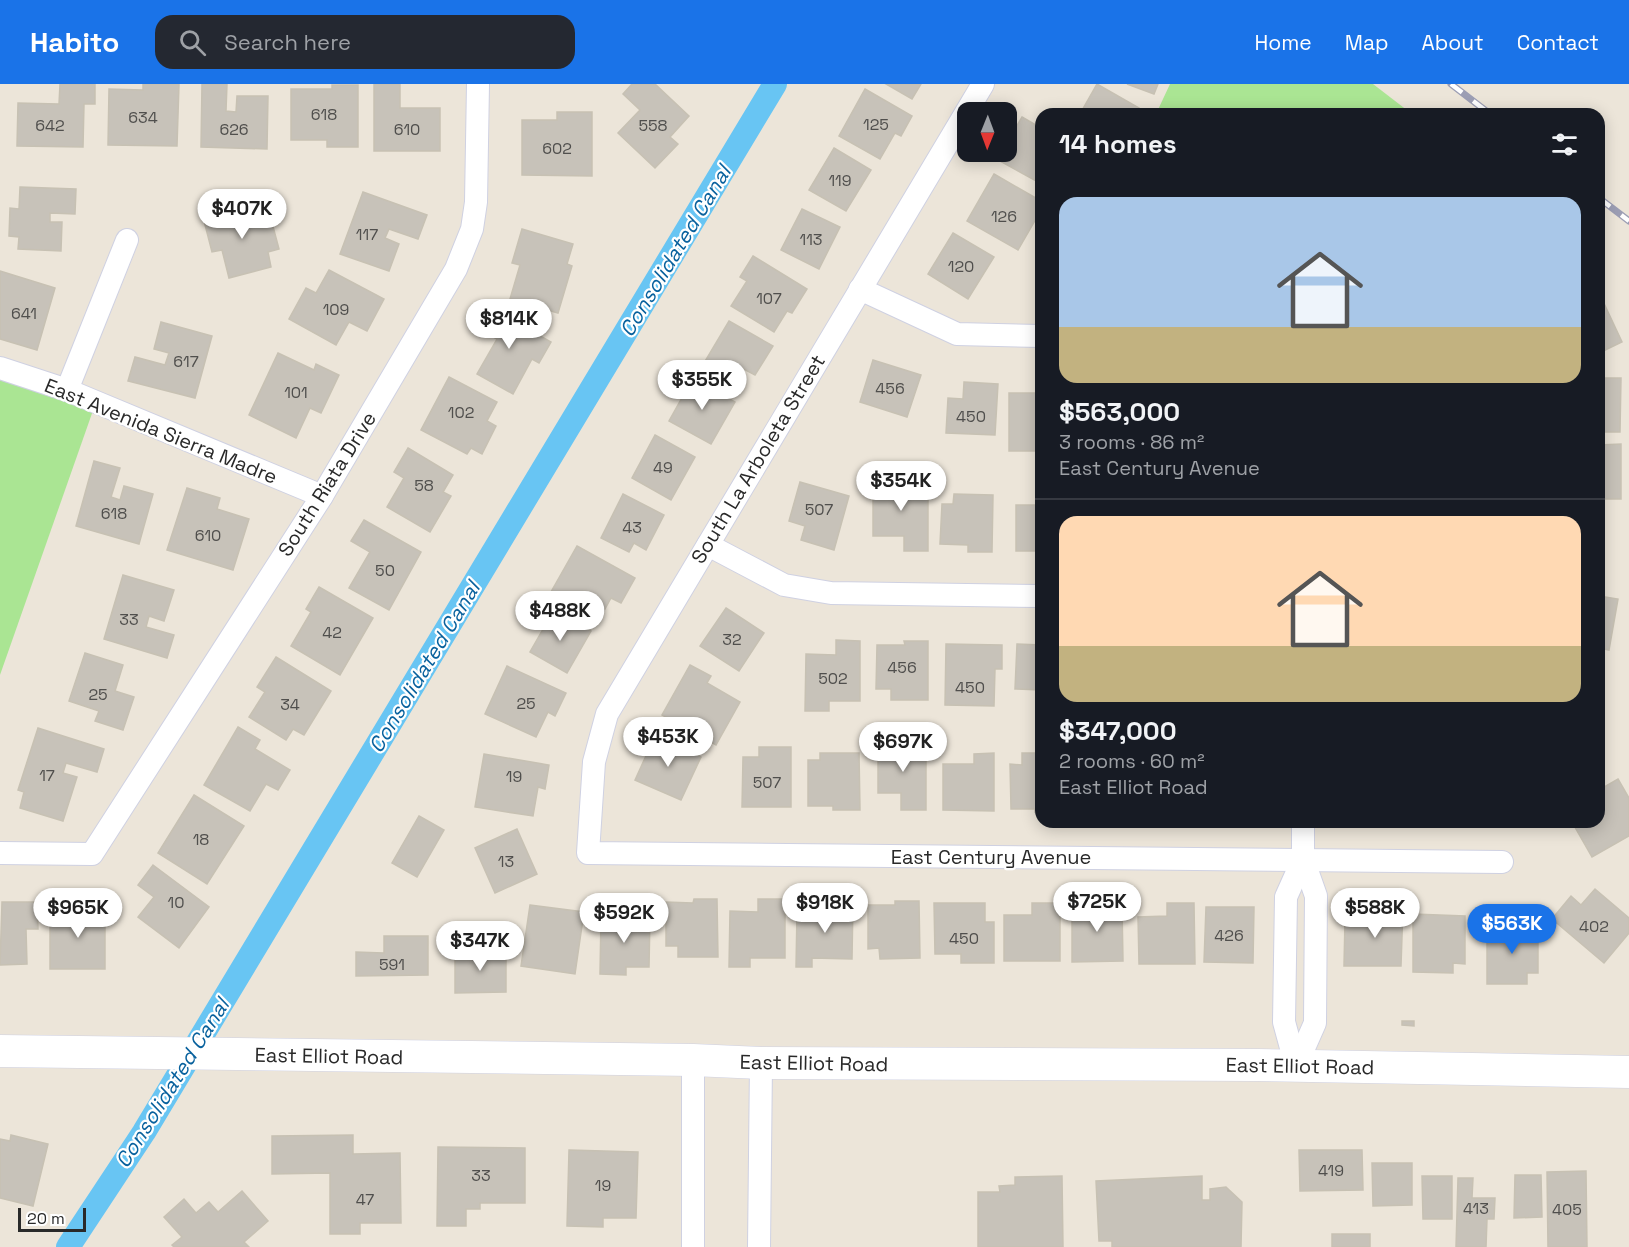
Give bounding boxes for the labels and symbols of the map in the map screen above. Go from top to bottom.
north arrow [957,102,1017,162]
house number: 618 [311,104,337,125]
house number: 634 [128,107,158,128]
house number: 125 [863,114,889,135]
house number: 642 [35,115,65,136]
house number: 558 [638,115,668,136]
house number: 626 [219,119,249,140]
house number: 610 [394,119,420,140]
house number: 602 [542,138,572,159]
water label: Consolidated Canal [613,158,738,341]
house number: 119 [828,170,852,191]
pin: $407K [200,189,284,240]
house number: 126 [991,206,1017,227]
house number: 117 [356,224,378,245]
house number: 113 [799,229,823,250]
house number: 120 [948,256,974,277]
house number: 107 [756,288,782,309]
house number: 109 [323,299,349,320]
pin: $814K [467,299,551,350]
house number: 641 [11,303,37,324]
street label: South La Arboleta Street [685,350,831,568]
house number: 617 [173,351,199,372]
pin: $355K [660,360,744,411]
street label: East Avenida Sierra Madre [41,372,281,490]
house number: 456 [875,378,905,399]
house number: 101 [284,382,308,403]
house number: 102 [448,402,474,423]
house number: 450 [956,406,986,427]
street label: South Riata Drive [272,407,382,561]
house number: 49 [653,457,673,478]
pin: $354K [859,461,943,512]
house number: 58 [414,475,434,496]
house number: 507 [805,499,833,520]
house number: 618 [101,503,127,524]
house number: 43 [622,517,642,538]
house number: 610 [195,525,221,546]
house number: 50 [375,560,395,581]
water label: Consolidated Canal [362,574,487,757]
pin: $488K [518,591,602,642]
house number: 33 [119,609,139,630]
house number: 42 [322,622,342,643]
house number: 32 [722,629,742,650]
house number: 456 [887,657,917,678]
house number: 502 [818,668,848,689]
house number: 450 [955,677,985,698]
house number: 25 [88,684,108,705]
house number: 25 [516,693,536,714]
house number: 34 [280,694,300,715]
pin: $453K [626,717,710,768]
pin: $697K [861,722,945,773]
house number: 17 [39,765,55,786]
house number: 19 [506,766,522,787]
house number: 507 [753,772,781,793]
house number: 18 [193,829,209,850]
street label: East Century Avenue [891,844,1091,870]
house number: 13 [498,851,514,872]
pin: $725K [1055,882,1139,933]
pin: $918K [783,883,867,934]
pin: $965K [36,888,120,939]
pin: $588K [1333,888,1417,939]
house number: 10 [168,892,184,913]
pin: $592K [582,893,666,944]
pin: $563K [1470,904,1554,955]
house number: 402 [1579,916,1609,937]
pin: $347K [438,921,522,972]
house number: 426 [1214,925,1244,946]
house number: 450 [949,928,979,949]
house number: 591 [379,954,405,975]
water label: Consolidated Canal [109,991,237,1173]
street label: East Elliot Road [254,1042,404,1070]
street label: East Elliot Road [739,1049,889,1077]
street label: East Elliot Road [1225,1052,1375,1080]
house number: 419 [1318,1160,1344,1181]
house number: 33 [471,1165,491,1186]
house number: 19 [595,1175,611,1196]
house number: 47 [356,1189,374,1210]
house number: 413 [1463,1198,1489,1219]
house number: 405 [1552,1199,1582,1220]
scale bar [18,1205,86,1232]

